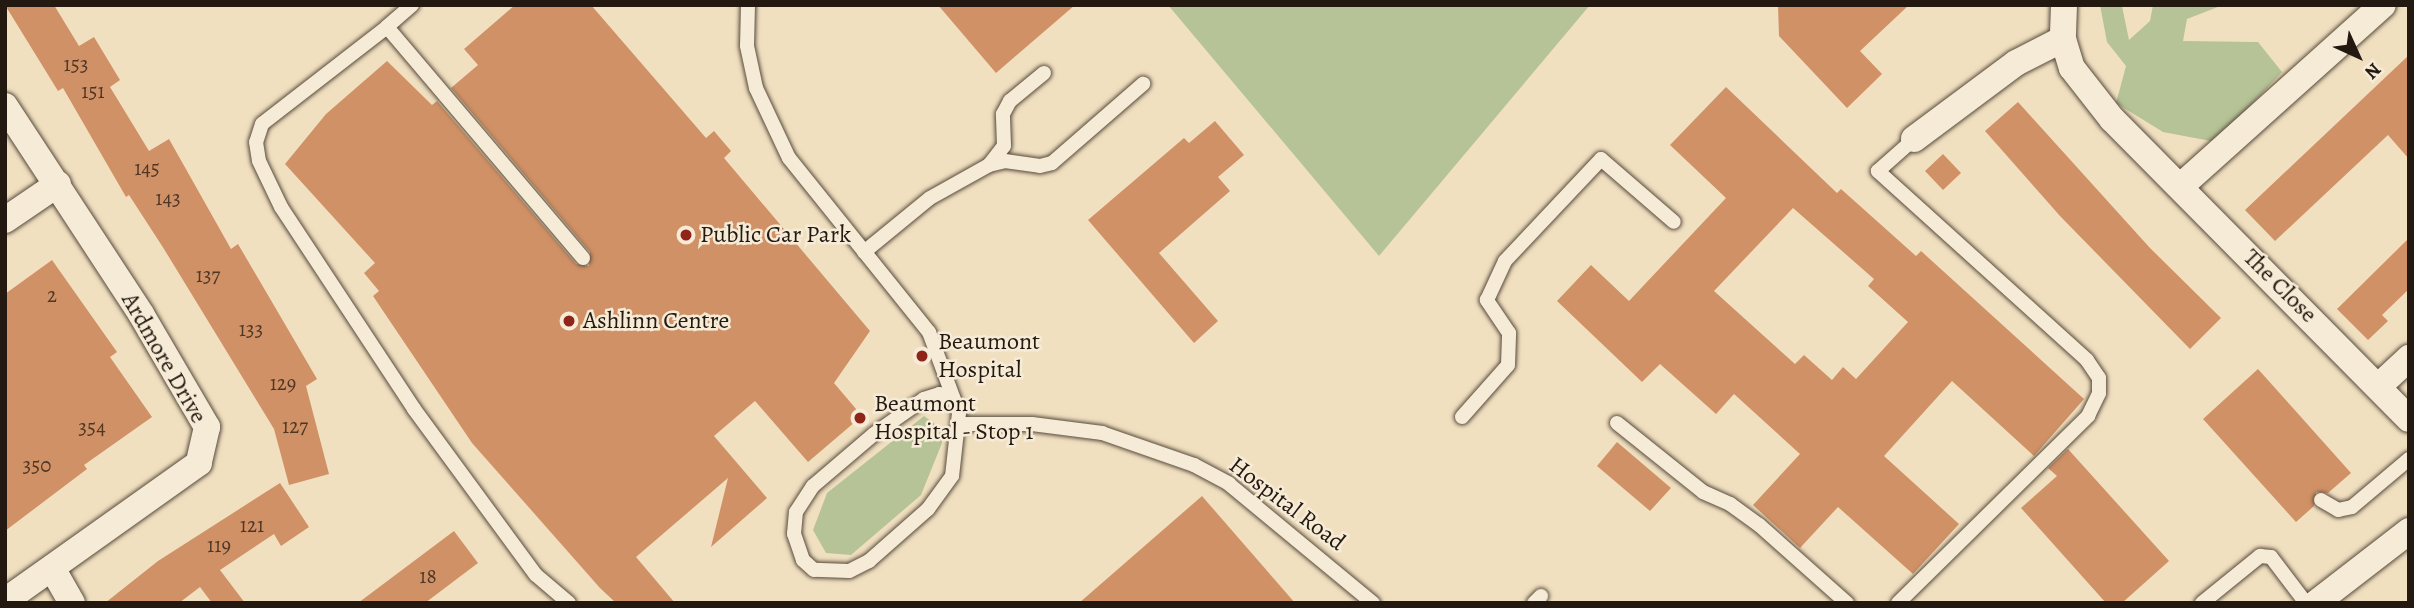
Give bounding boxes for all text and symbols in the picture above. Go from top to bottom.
north arrow [2323,21,2393,91]
house number: 153 [64,51,88,77]
text: N [2359,57,2387,85]
house number: 151 [81,78,105,104]
house number: 145 [134,155,160,181]
house number: 143 [155,185,181,211]
place label: Public Car Park [700,221,851,249]
marker: Public Car Park [678,227,694,243]
street label: The Close [2237,243,2323,329]
house number: 137 [196,262,220,288]
house number: 2 [47,282,57,308]
street label: Ardmore Drive [115,288,213,428]
place label: Ashlinn Centre [583,307,729,335]
marker: Ashlinn Centre [561,313,577,329]
house number: 133 [239,316,263,342]
place label: Beaumont Hospital [938,328,1040,384]
marker: Beaumont Hospital [912,346,932,366]
house number: 129 [270,370,296,396]
place label: Beaumont Hospital - Stop 1 [874,390,1034,446]
marker: Beaumont Hospital - Stop 1 [852,410,868,426]
house number: 127 [282,413,308,439]
house number: 354 [78,414,106,440]
street label: Hospital Road [1223,451,1351,557]
house number: 350 [23,452,51,478]
house number: 121 [240,512,264,538]
house number: 119 [207,532,231,558]
house number: 18 [419,563,437,589]

